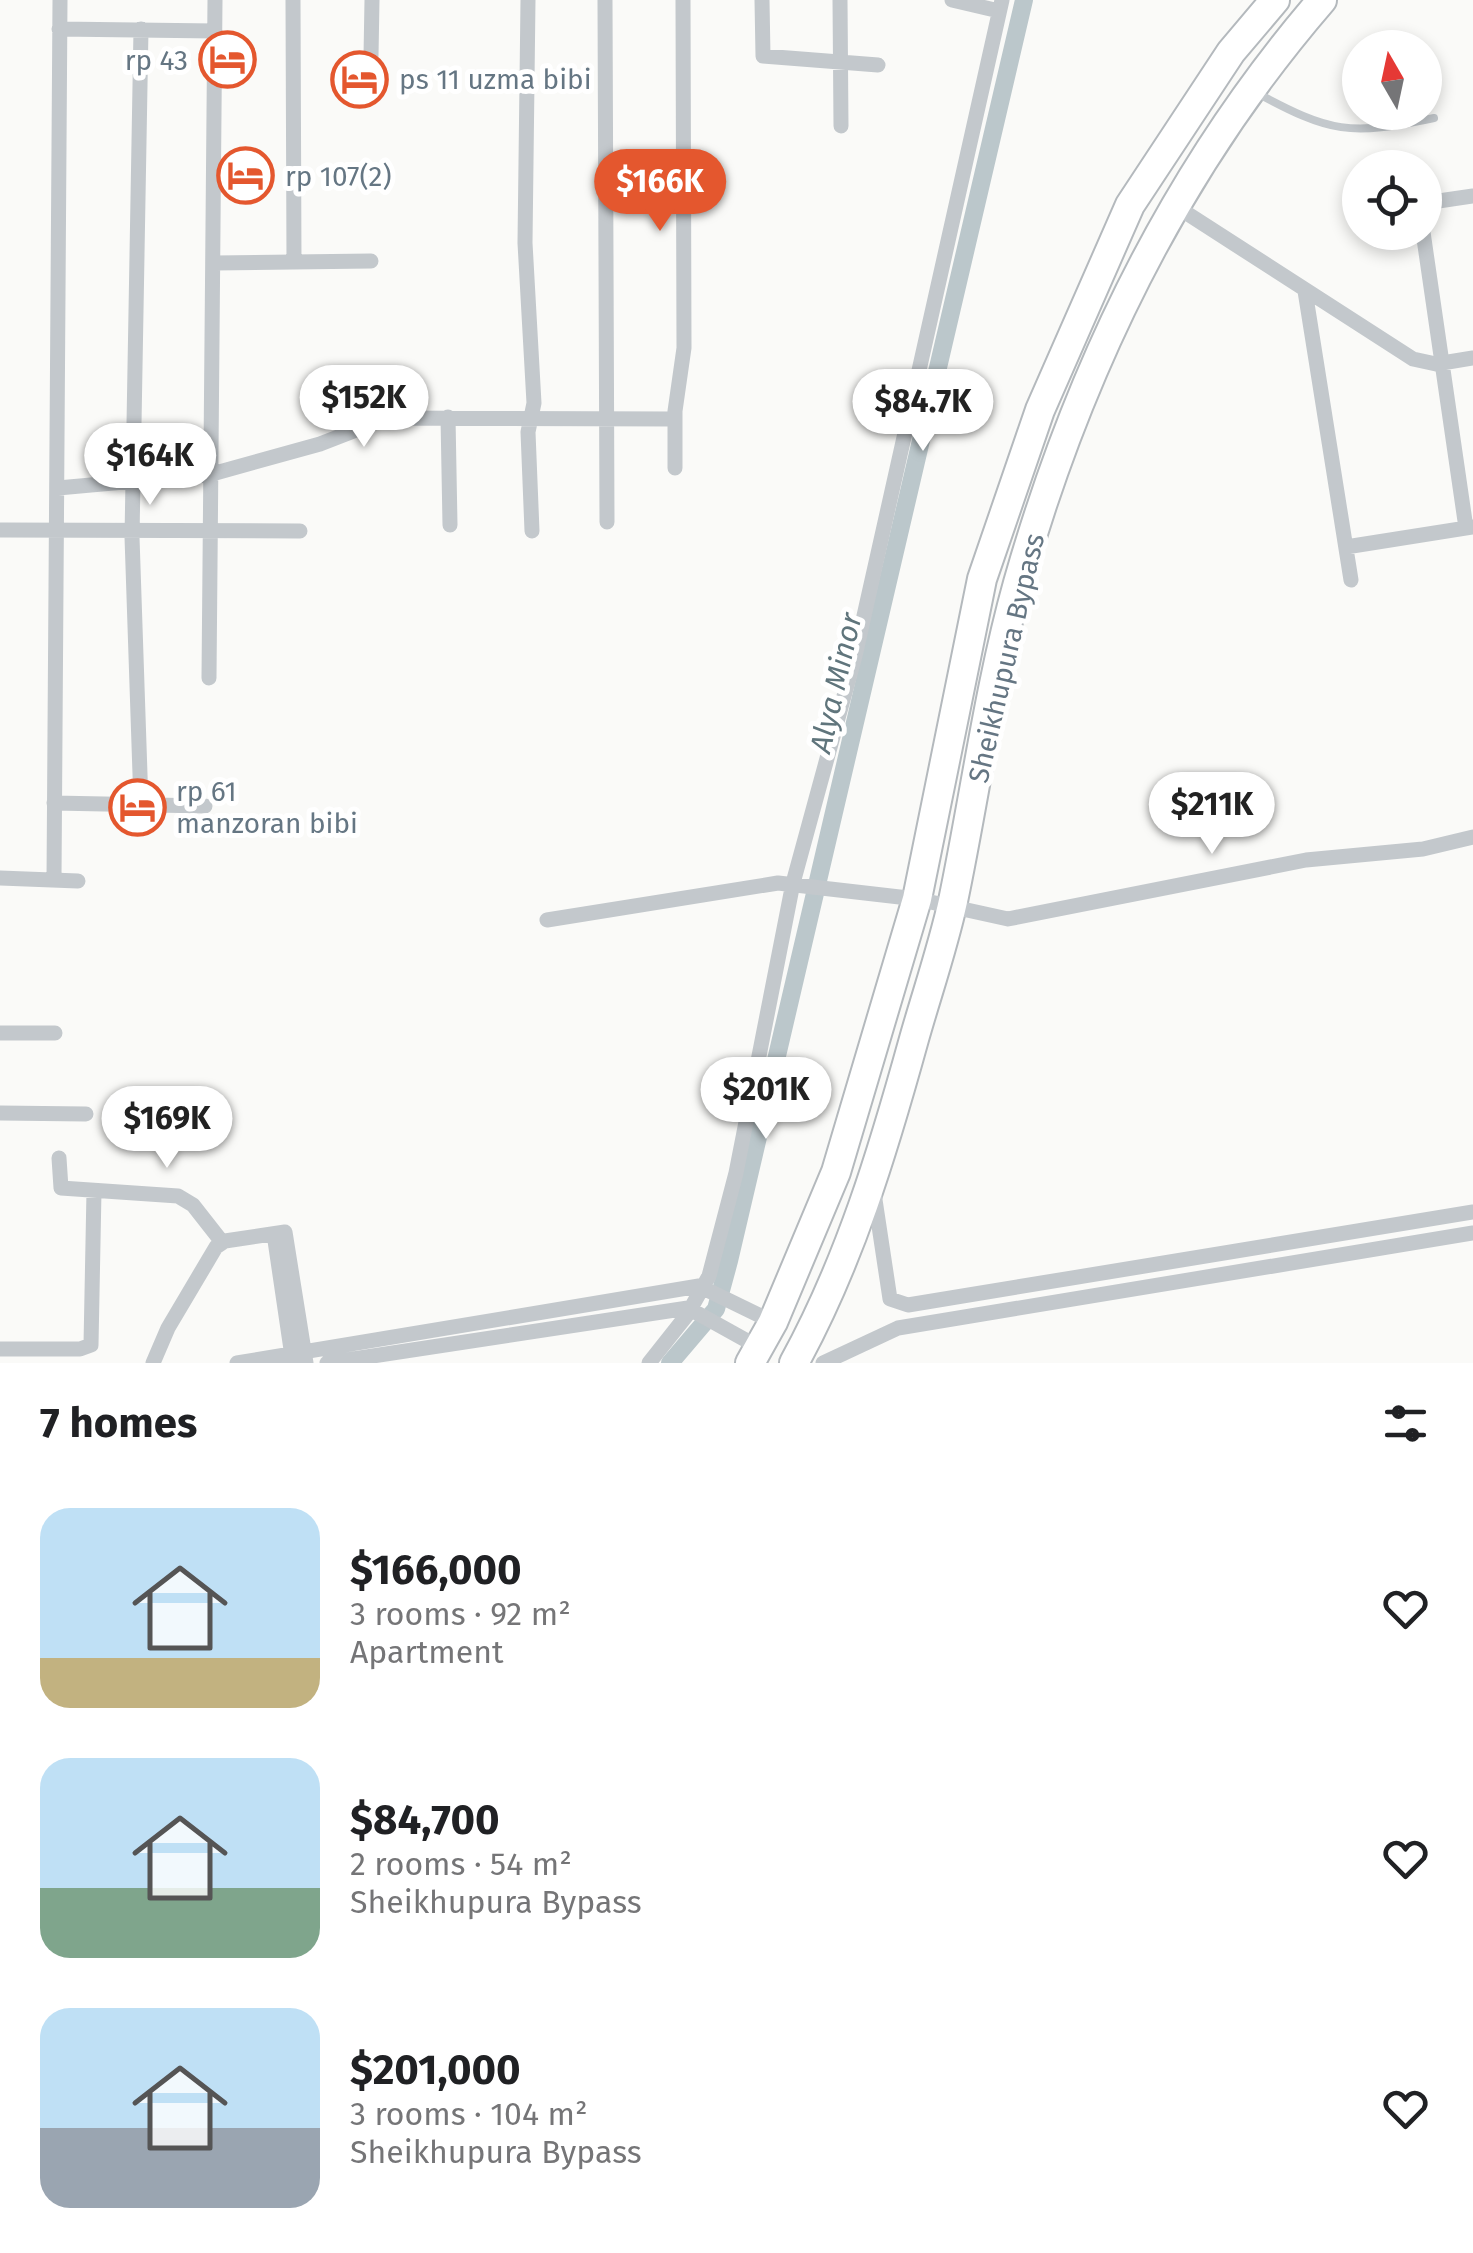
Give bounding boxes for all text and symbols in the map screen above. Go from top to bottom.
hotel icon: rp 43 [197,30,257,90]
north arrow [1342,30,1442,130]
map controls [1342,30,1442,250]
place label: rp 43 [125,44,188,77]
hotel icon: ps 11 uzma bibi [330,49,390,109]
place label: ps 11 uzma bibi [399,63,592,96]
hotel icon: rp 107(2) [216,146,276,206]
pin: $166K [590,149,730,234]
button: locate [1342,150,1442,250]
place label: rp 107(2) [285,160,392,193]
text: $166K [616,162,704,200]
pin: $152K [294,365,434,450]
pin: $84.7K [842,369,1004,454]
text: $152K [322,378,406,416]
text: $84.7K [874,382,972,420]
pin: $164K [80,423,220,508]
text: $164K [106,436,194,474]
street label: Sheikhupura Bypass [962,530,1051,786]
water label: Alya Minor [802,608,870,757]
pin: $211K [1142,772,1282,857]
place label: rp 61 manzoran bibi [176,775,358,840]
hotel icon: rp 61 manzoran bibi [107,777,167,837]
text: $211K [1171,785,1253,823]
pin: $201K [696,1057,836,1142]
text: $201K [723,1070,809,1108]
pin: $169K [97,1086,237,1171]
text: $169K [123,1099,211,1137]
icon: filters [1378,1396,1433,1451]
text: 7 homes [40,1398,197,1448]
text: $166,000 [350,1545,522,1595]
icon: home [120,1548,240,1668]
icon: heart [1378,1581,1433,1636]
text: 3 rooms · 92 m² [350,1595,571,1633]
text: Apartment [350,1633,504,1671]
text: $84,700 [350,1795,500,1845]
icon: home [120,1798,240,1918]
icon: heart [1378,1831,1433,1886]
text: 2 rooms · 54 m² [350,1845,572,1883]
text: Sheikhupura Bypass [350,1883,642,1921]
text: $201,000 [350,2045,521,2095]
icon: home [120,2048,240,2168]
icon: heart [1378,2081,1433,2136]
text: 3 rooms · 104 m² [350,2095,588,2133]
text: Sheikhupura Bypass [350,2133,642,2171]

